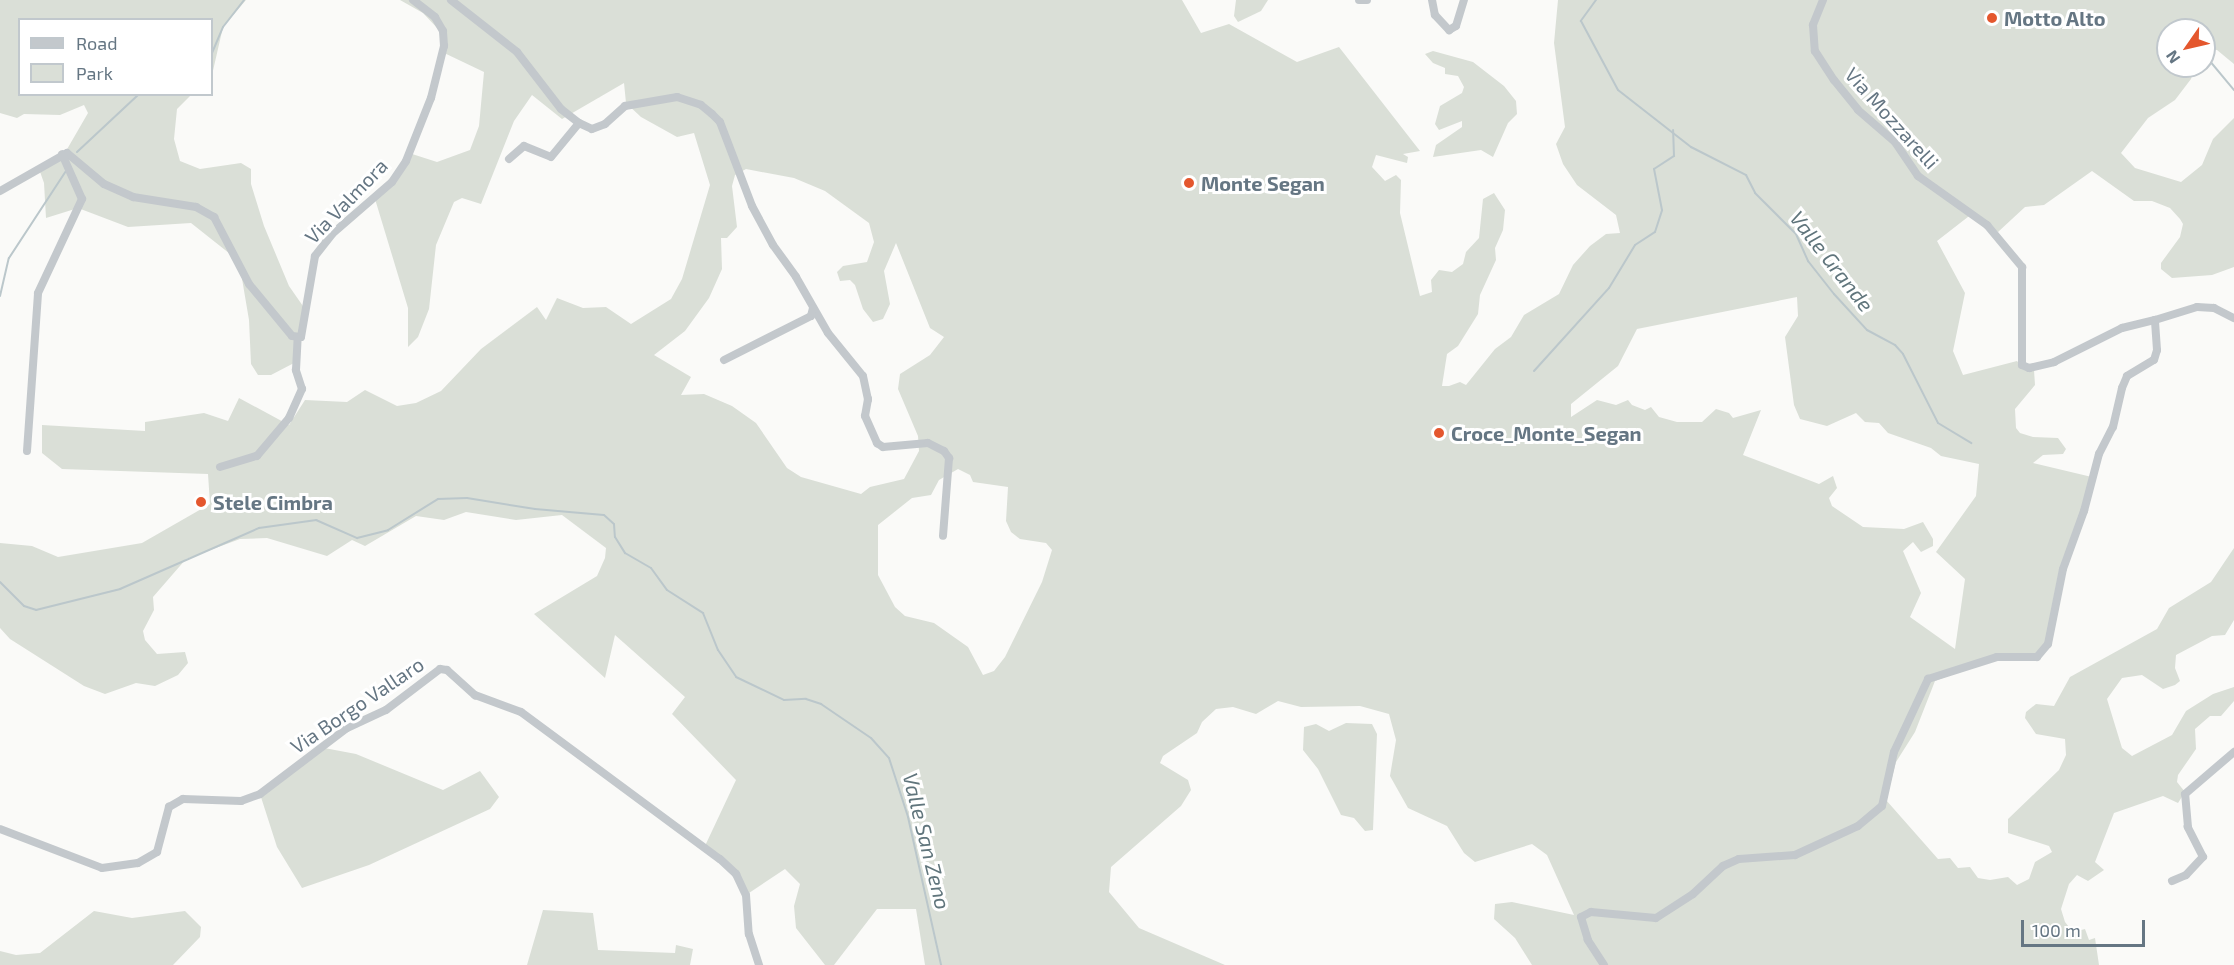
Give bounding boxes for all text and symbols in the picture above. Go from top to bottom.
place label: Motto Alto [2004,6,2106,30]
marker: Motto Alto [1985,11,1999,25]
legend [18,18,213,96]
north arrow [2156,18,2216,78]
text: Road [76,32,117,54]
text: N [2161,47,2183,67]
text: Park [76,62,113,84]
street label: Via Mozzarelli [1840,62,1944,174]
street label: Via Valmora [300,153,392,249]
place label: Monte Segan [1201,171,1325,195]
marker: Monte Segan [1182,176,1196,190]
water label: Valle Grande [1785,206,1879,316]
place label: Croce_Monte_Segan [1451,421,1642,445]
marker: Croce_Monte_Segan [1432,426,1446,440]
place label: Stele Cimbra [213,490,333,514]
marker: Stele Cimbra [194,495,208,509]
street label: Via Borgo Vallaro [286,652,428,758]
water label: Valle San Zeno [898,770,956,912]
scale bar [2024,908,2148,946]
text: 100 m [2032,919,2081,941]

